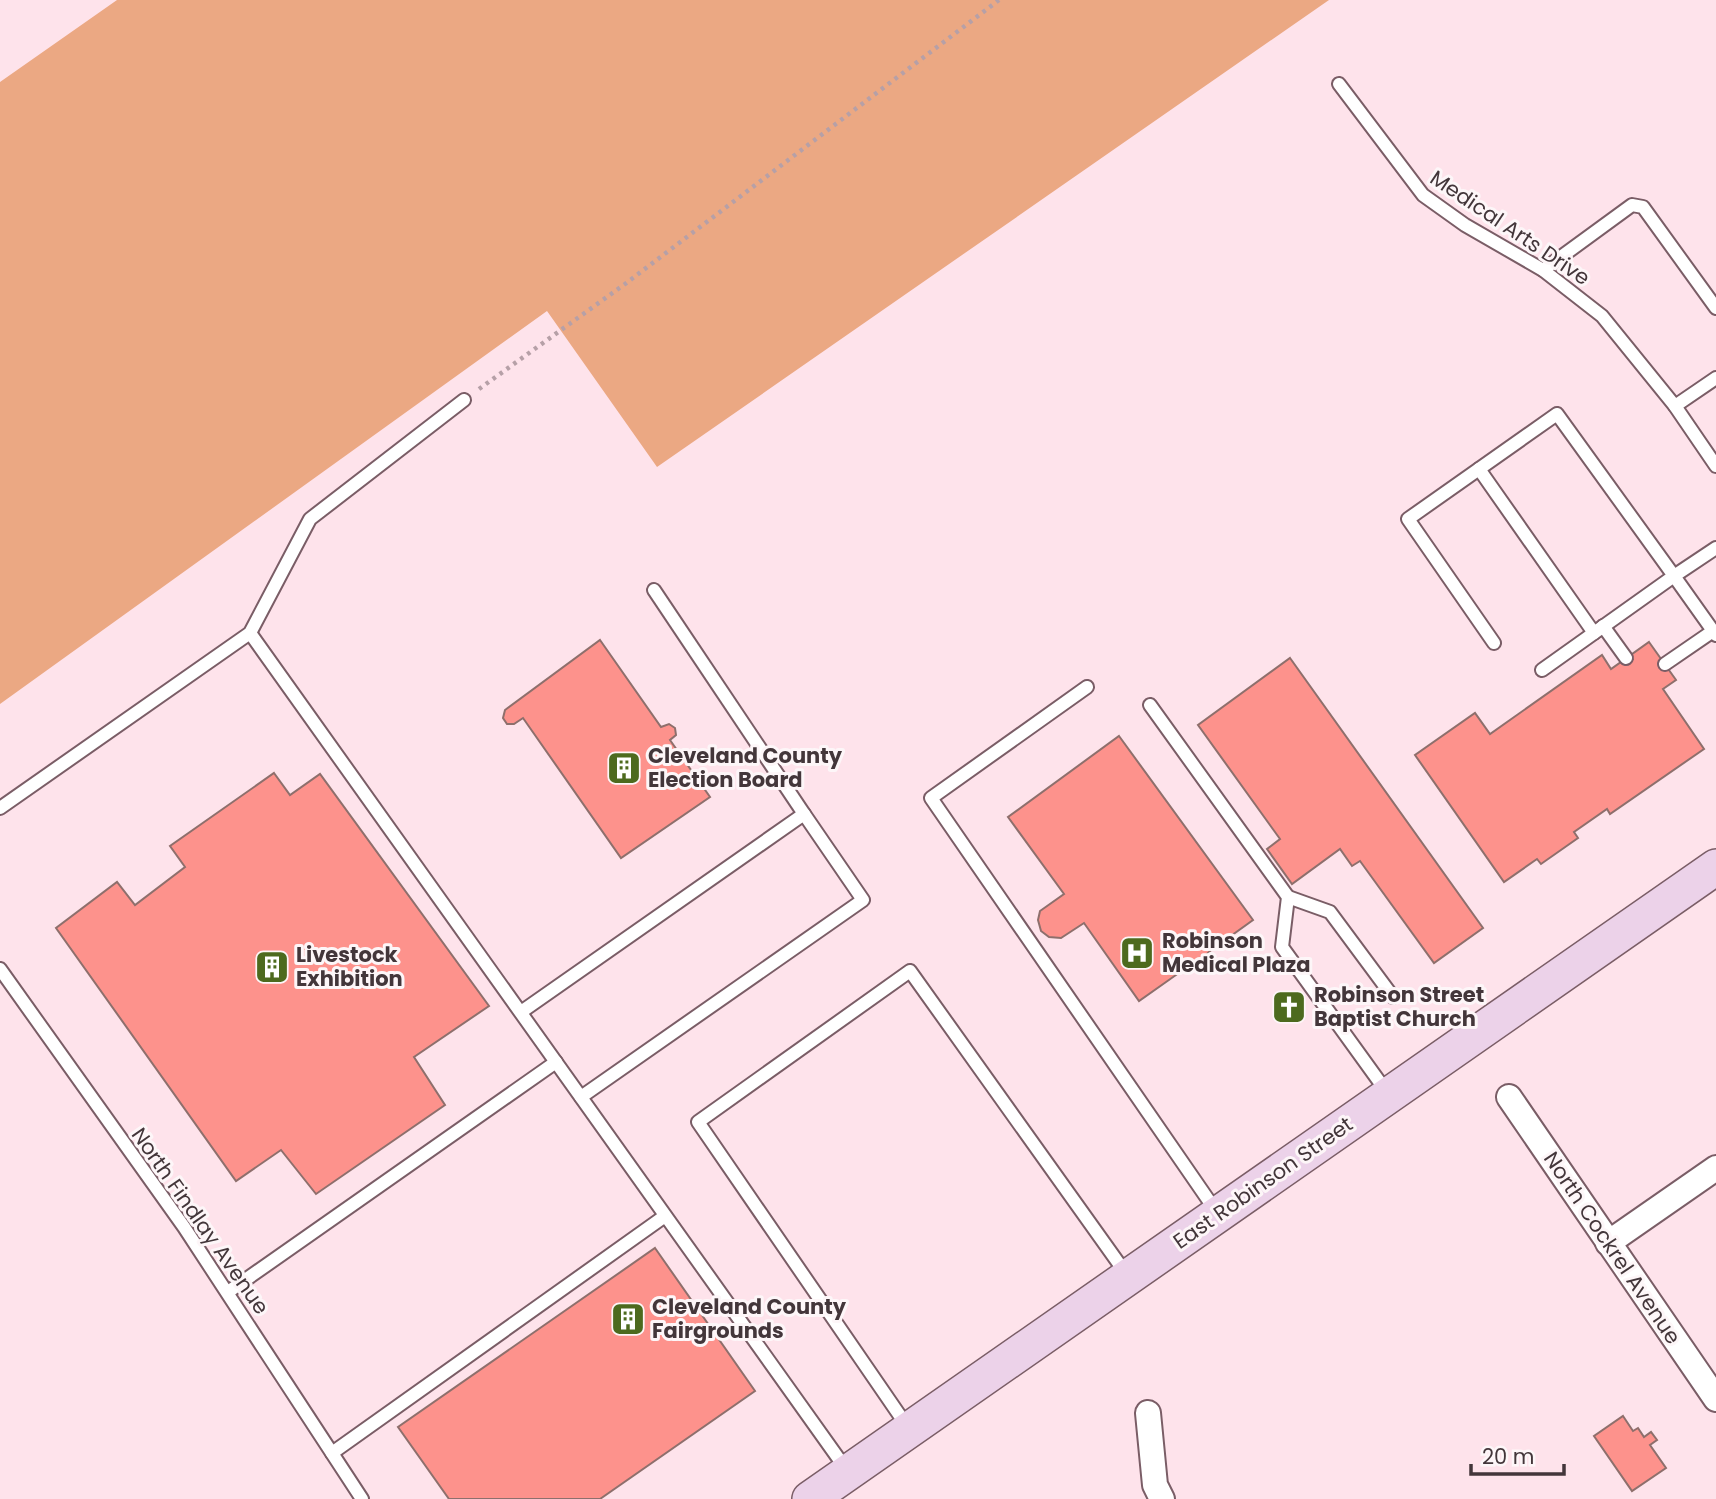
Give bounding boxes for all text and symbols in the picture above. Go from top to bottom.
street label: Medical Arts Drive [1425,163,1596,292]
place label: Cleveland County Election Board [648,741,843,794]
building icon: Cleveland County Election Board [605,749,643,787]
place label: Robinson Medical Plaza [1162,926,1311,979]
hospital icon: Robinson Medical Plaza [1118,934,1156,972]
place label: Livestock Exhibition [296,940,403,993]
building icon: Livestock Exhibition [253,948,291,986]
place label: Robinson Street Baptist Church [1314,980,1484,1033]
church icon: Robinson Street Baptist Church [1270,988,1308,1026]
street label: East Robinson Street [1167,1110,1358,1256]
street label: North Findlay Avenue [125,1122,276,1320]
street label: North Cockrel Avenue [1537,1146,1688,1350]
place label: Cleveland County Fairgrounds [652,1292,847,1345]
building icon: Cleveland County Fairgrounds [609,1300,647,1338]
scale bar [1471,1432,1564,1476]
text: 20 m [1482,1442,1535,1471]

